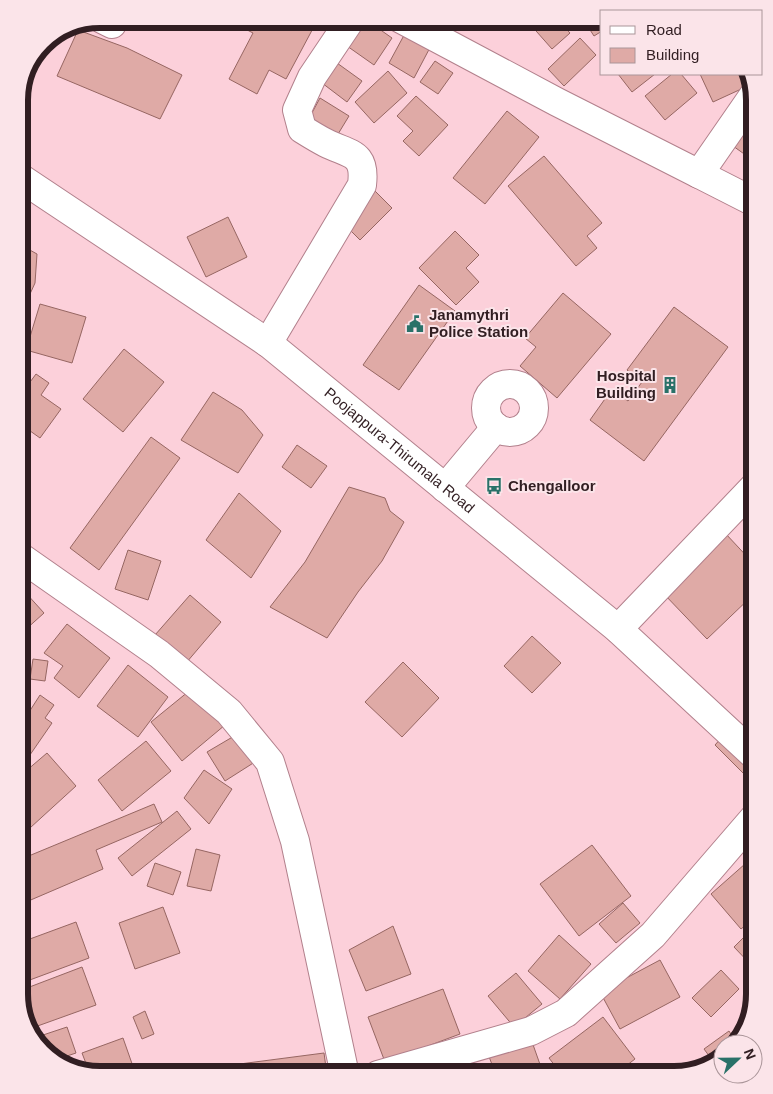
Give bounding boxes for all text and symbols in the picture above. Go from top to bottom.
legend [600,10,763,75]
text: Road [646,21,682,38]
text: Building [646,46,699,63]
place label: Janamythri Police Station [429,306,528,340]
public building icon: Janamythri Police Station [405,314,425,334]
place label: Hospital Building [596,367,656,401]
building icon: Hospital Building [660,375,680,395]
street label: Poojappura-Thirumala Road [321,384,478,516]
bus stop icon: Chengalloor [484,476,504,496]
place label: Chengalloor [508,477,596,494]
north arrow [713,1034,763,1084]
text: N [741,1046,759,1062]

